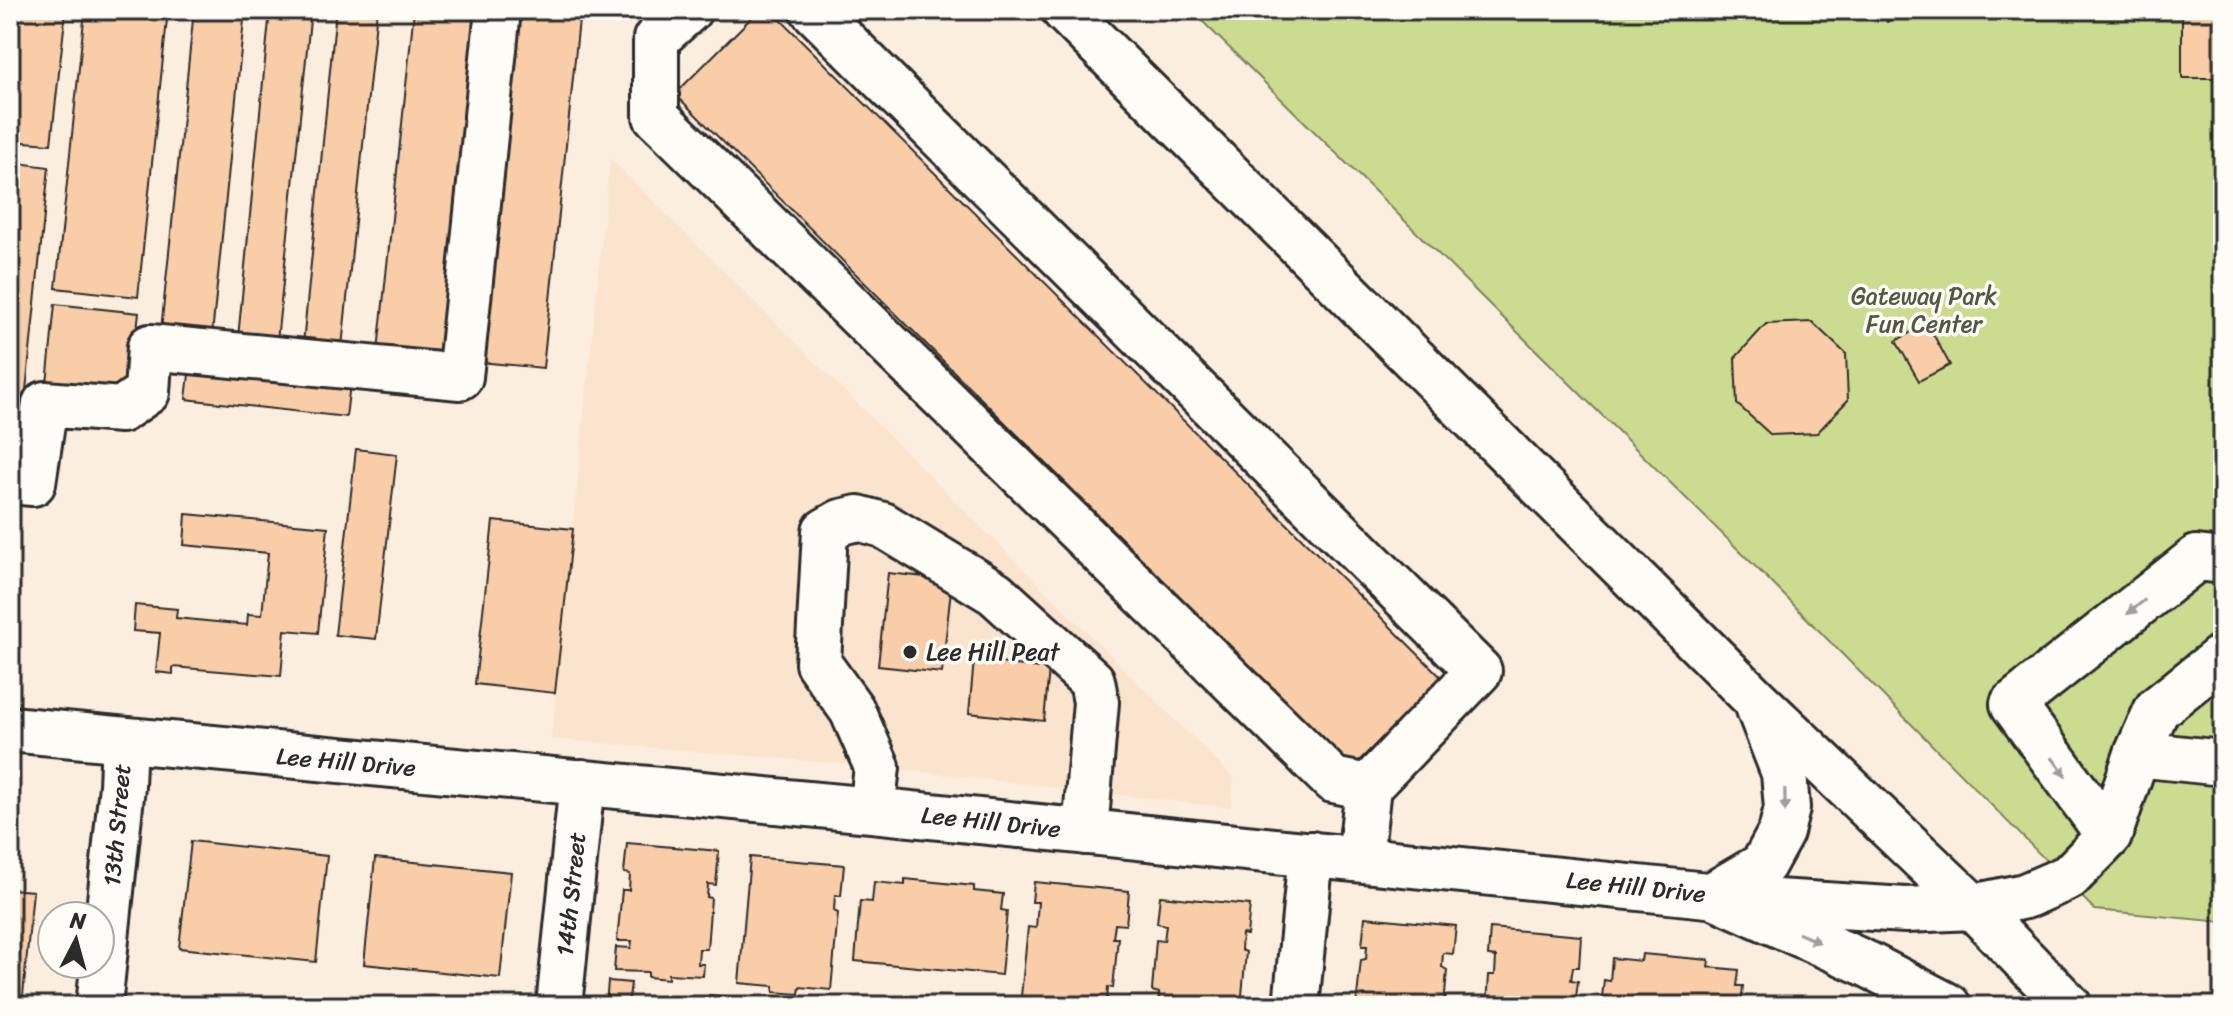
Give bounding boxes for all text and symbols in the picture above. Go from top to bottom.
park label: Gateway Park Fun Center [1851,275,1997,345]
one-way arrow [2126,598,2146,614]
place label: Lee Hill Peat [926,631,1061,673]
marker: Lee Hill Peat [901,643,919,661]
street label: Lee Hill Drive [275,735,417,789]
one-way arrow [2051,757,2067,778]
street label: 13th Street [91,762,143,888]
one-way arrow [1779,787,1791,813]
street label: Lee Hill Drive [919,794,1063,850]
street label: 14th Street [544,830,598,958]
street label: Lee Hill Drive [1564,859,1708,915]
north arrow [36,900,116,980]
text: N [67,900,88,941]
one-way arrow [1797,931,1820,945]

